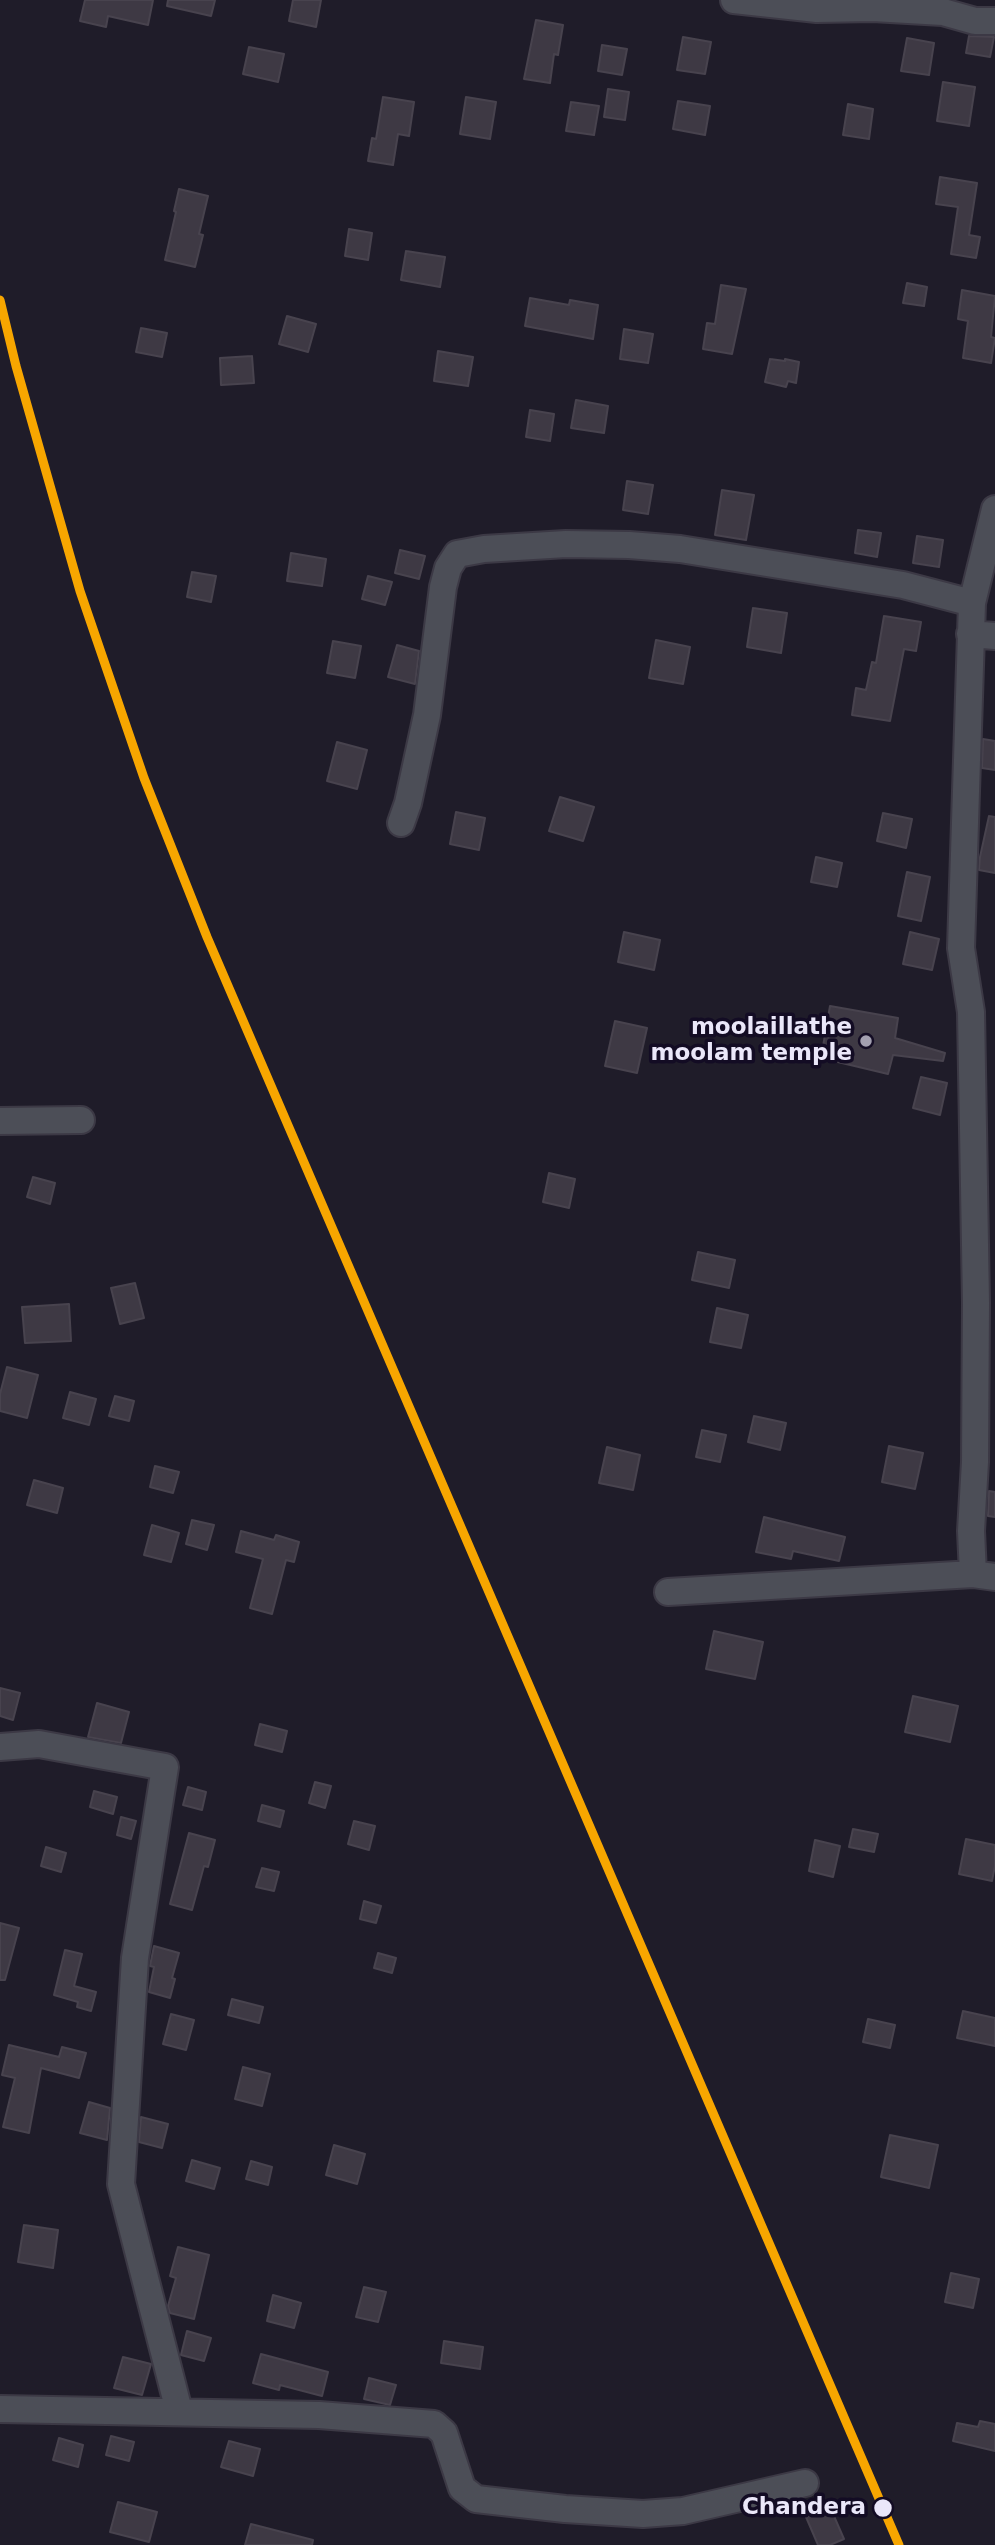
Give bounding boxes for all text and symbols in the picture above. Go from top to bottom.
place label: moolaillathe moolam temple [651,1014,852,1068]
marker: moolaillathe moolam temple [858,1033,874,1049]
place label: Chandera [742,2494,866,2522]
marker: Chandera [872,2497,894,2519]

